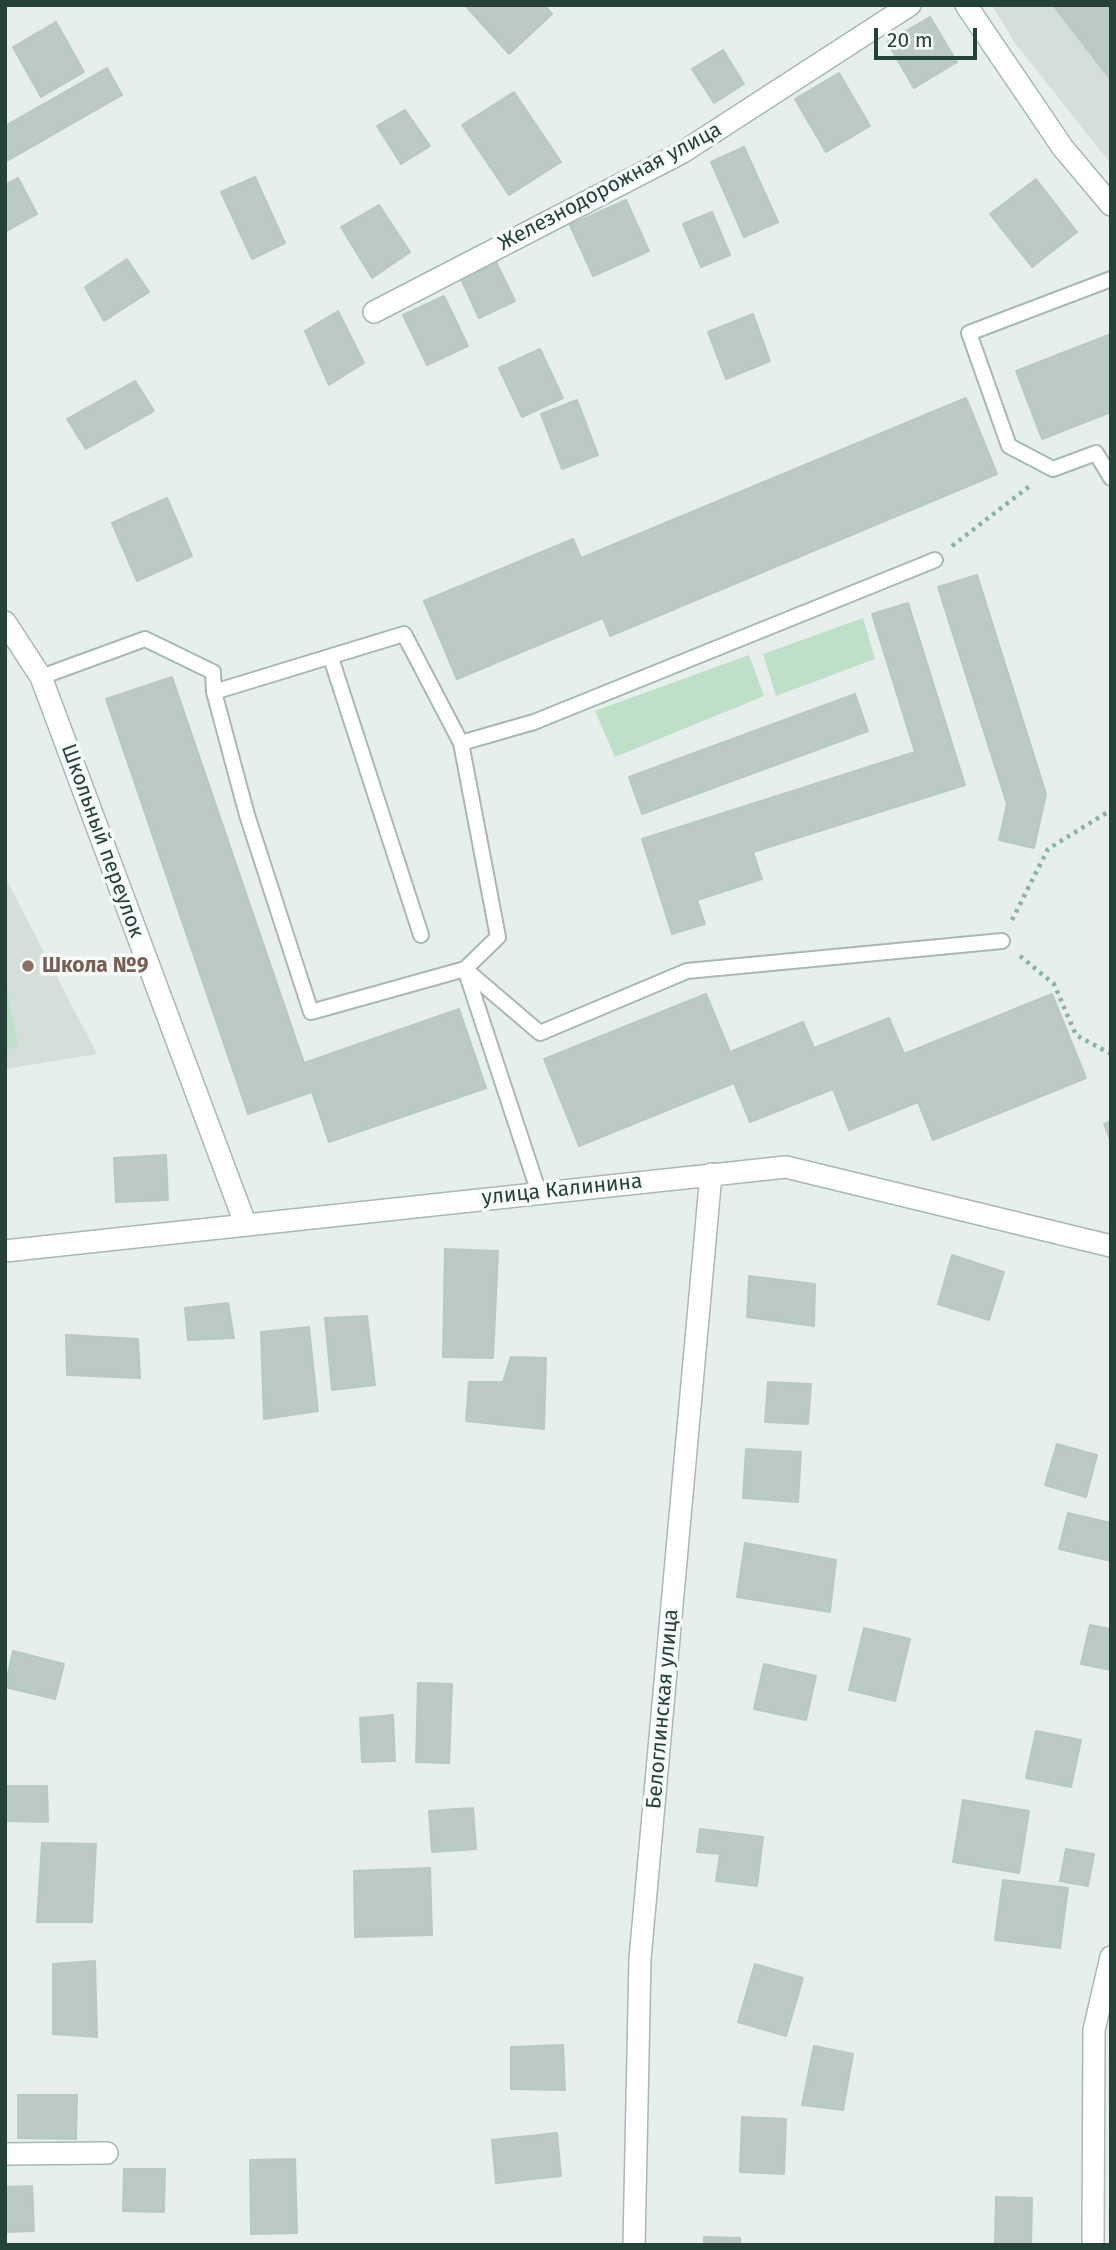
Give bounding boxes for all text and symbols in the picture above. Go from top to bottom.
scale bar [878,14,981,58]
text: 20 m [887,27,933,53]
street label: Железнодорожная улица [494,117,726,257]
street label: Школьный переулок [55,741,149,941]
place label: Школа №9 [42,953,148,979]
marker: Школа №9 [20,958,36,974]
street label: улица Калинина [480,1169,644,1211]
street label: Белоглинская улица [642,1608,684,1810]

